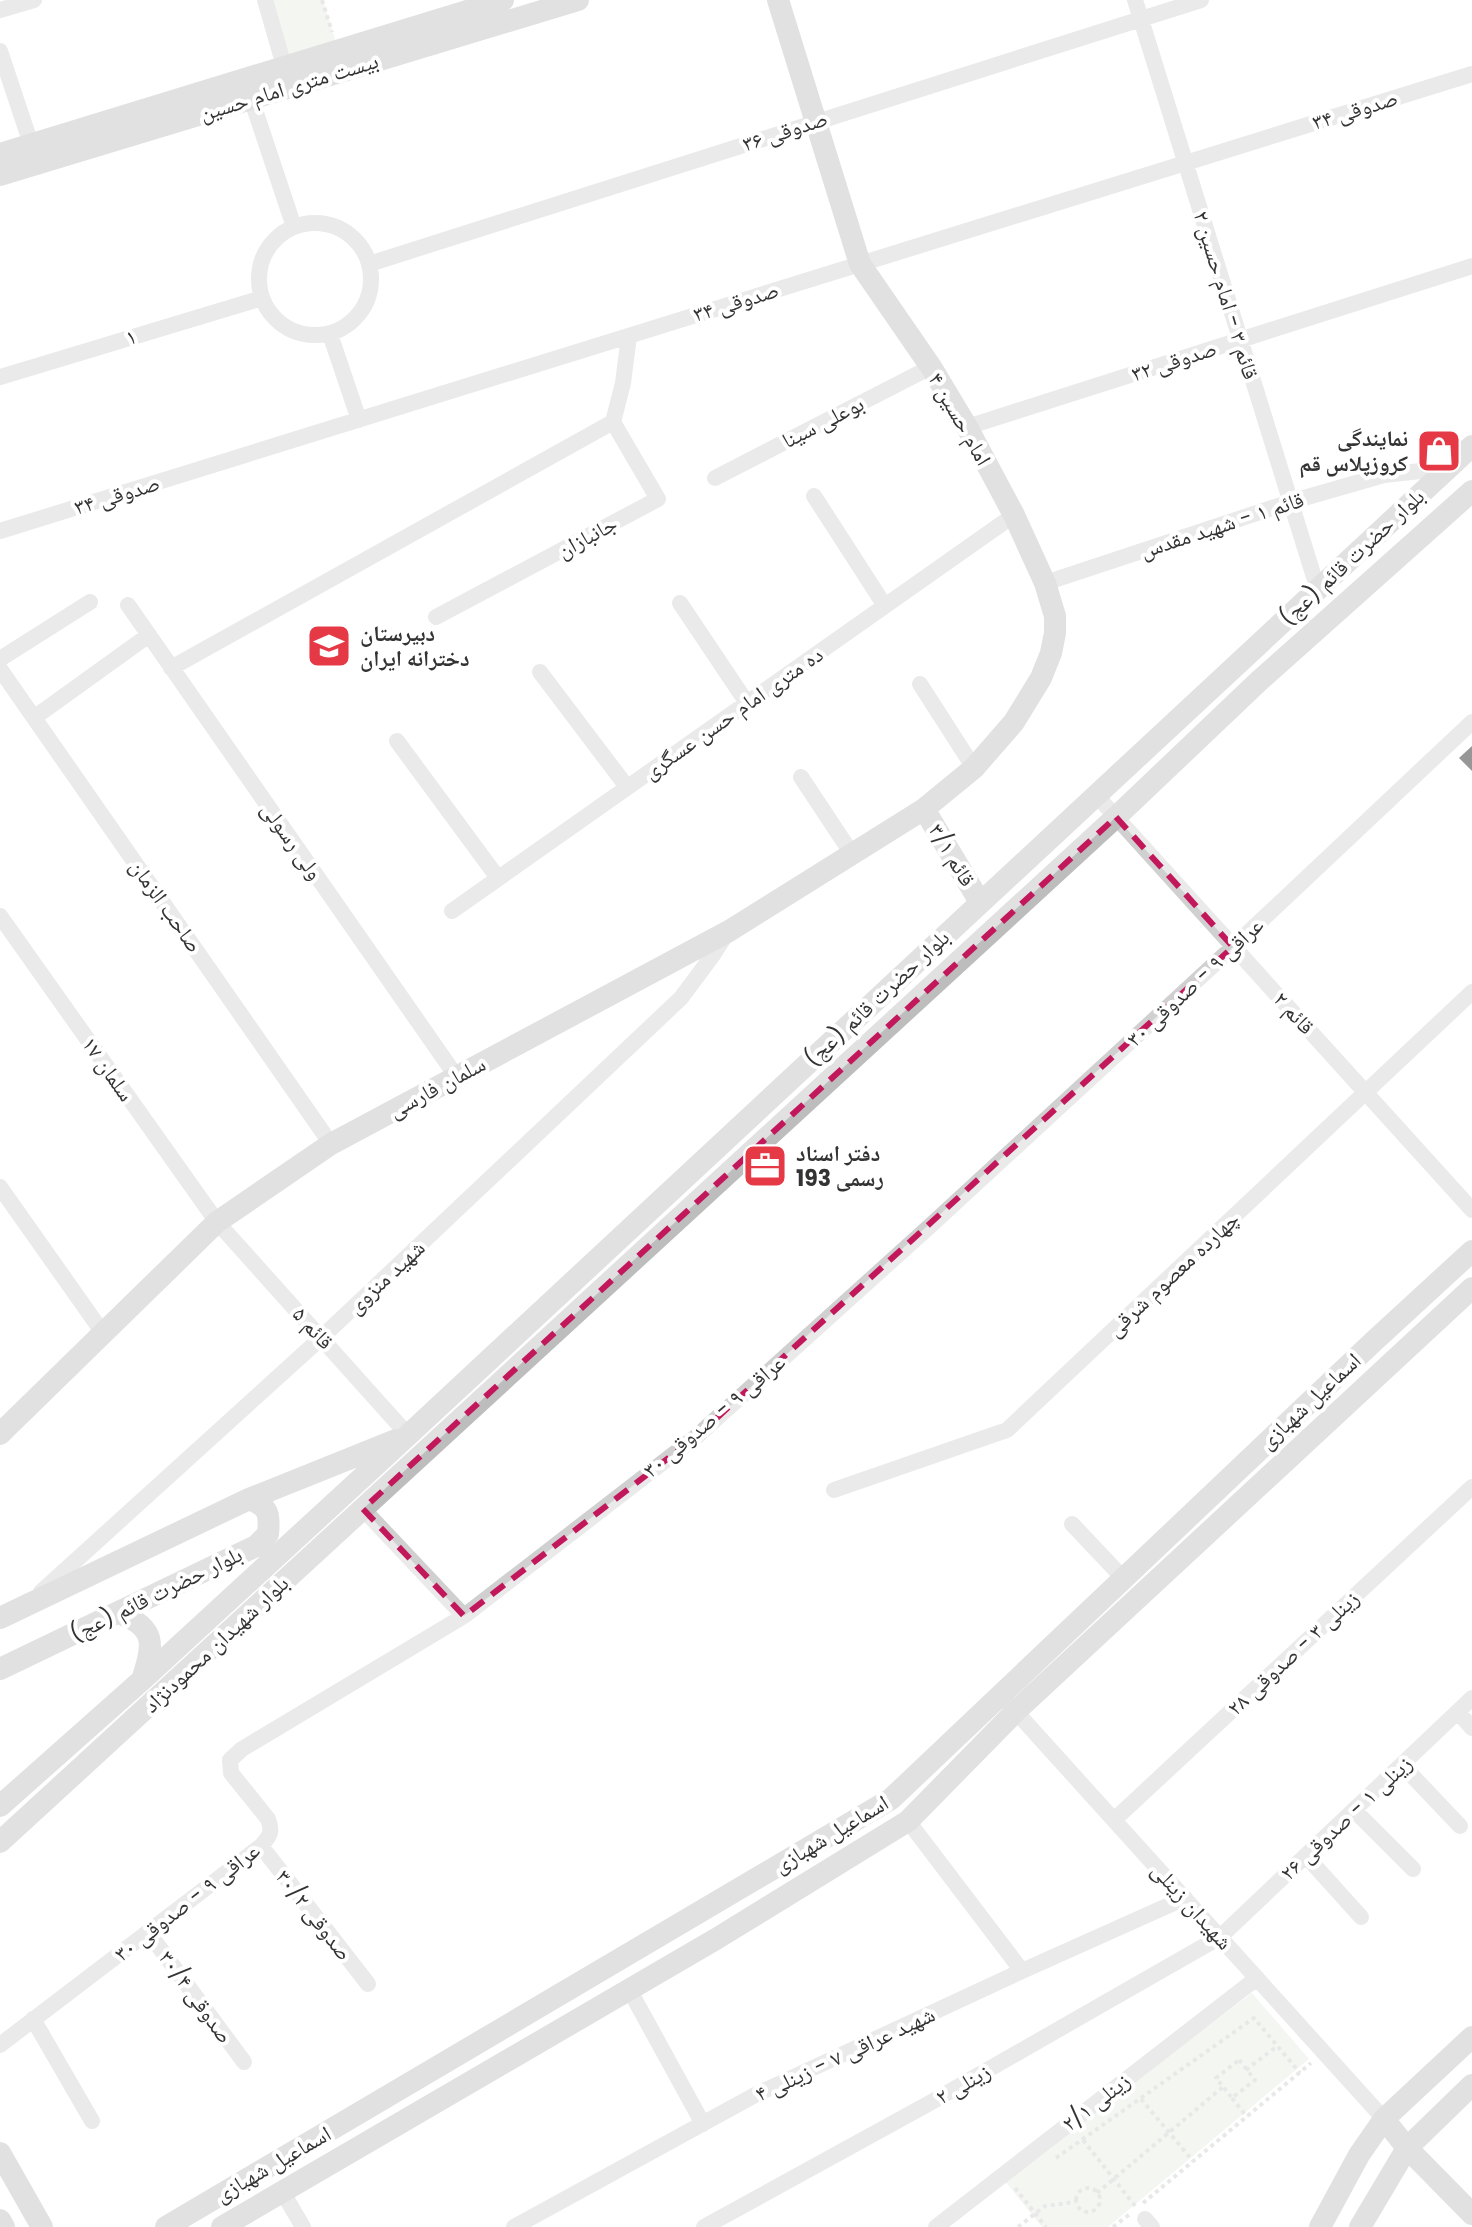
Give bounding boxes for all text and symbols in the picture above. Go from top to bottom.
street label: بیست متری امام حسین [196,45,382,129]
street label: صدوقی ۳۴ [1308,82,1402,138]
street label: صدوقی ۳۶ [738,103,832,159]
street label: قائم ۳ - امام حسین ۲ [1186,207,1266,383]
street label: صدوقی ۳۴ [689,274,783,330]
street label: ۱ [122,321,140,353]
street label: صدوقی ۳۲ [1127,333,1221,389]
street label: امام حسین ۴ [921,367,999,471]
street label: بوعلی سینا [777,388,869,456]
place label: نمایندگی کروزپلاس قم [1299,423,1408,479]
shop icon: نمایندگی کروزپلاس قم [1415,427,1463,475]
street label: صدوقی ۳۴ [70,467,164,523]
street label: بلوار حضرت قائم (عج) [1273,481,1431,633]
street label: قائم ۱ - شهید مقدس [1136,484,1308,566]
street label: جانبازان [551,508,623,566]
place label: دبیرستان دخترانه ایران [360,618,470,674]
school or university icon: دبیرستان دخترانه ایران [305,622,353,670]
street label: ده متری امام حسن عسگری [637,639,829,787]
street label: ولی رسولی [254,796,330,886]
street label: قائم ۳/۱ [921,818,983,892]
street label: صاحب الزمان [122,853,210,959]
street label: عراقی ۹ - صدوقی ۳۰ [1120,910,1270,1054]
street label: بلوار حضرت قائم (عج) [798,922,956,1074]
street label: قائم ۲ [1266,985,1322,1041]
street label: سلمان ۱۷ [74,1030,142,1108]
street label: سلمان فارسی [383,1048,491,1126]
place label: دفتر اسناد رسمی 193 [796,1138,884,1194]
office icon: دفتر اسناد رسمی 193 [741,1142,789,1190]
street label: چهارده معصوم شرقی [1100,1204,1246,1344]
street label: شهید منزوی [340,1233,432,1321]
street label: قائم ۵ [285,1300,341,1356]
street label: اسماعیل شهبازی [1252,1346,1368,1456]
street label: عراقی ۹ - صدوقی ۳۰ [636,1347,792,1485]
street label: بلوار حضرت قائم (عج) [65,1539,247,1649]
street label: بلوار شهیدان محمودنژاد [136,1568,296,1720]
street label: زینلی ۳ - صدوقی ۲۸ [1220,1583,1366,1723]
street label: زینلی ۱ - صدوقی ۲۶ [1273,1748,1419,1888]
street label: اسماعیل شهبازی [768,1787,894,1881]
street label: عراقی ۹ - صدوقی ۳۰ [108,1835,266,1969]
street label: شهیدان زینلی [1144,1855,1240,1957]
street label: صدوقی ۳۰/۲ [268,1863,360,1967]
street label: صدوقی ۳۰/۴ [152,1944,240,2050]
street label: شهید عراقی ۷ - زینلی ۴ [750,1999,940,2109]
street label: زینلی ۲ [930,2056,996,2112]
street label: زینلی ۲/۱ [1055,2065,1137,2139]
street label: اسماعیل شهبازی [209,2118,337,2210]

